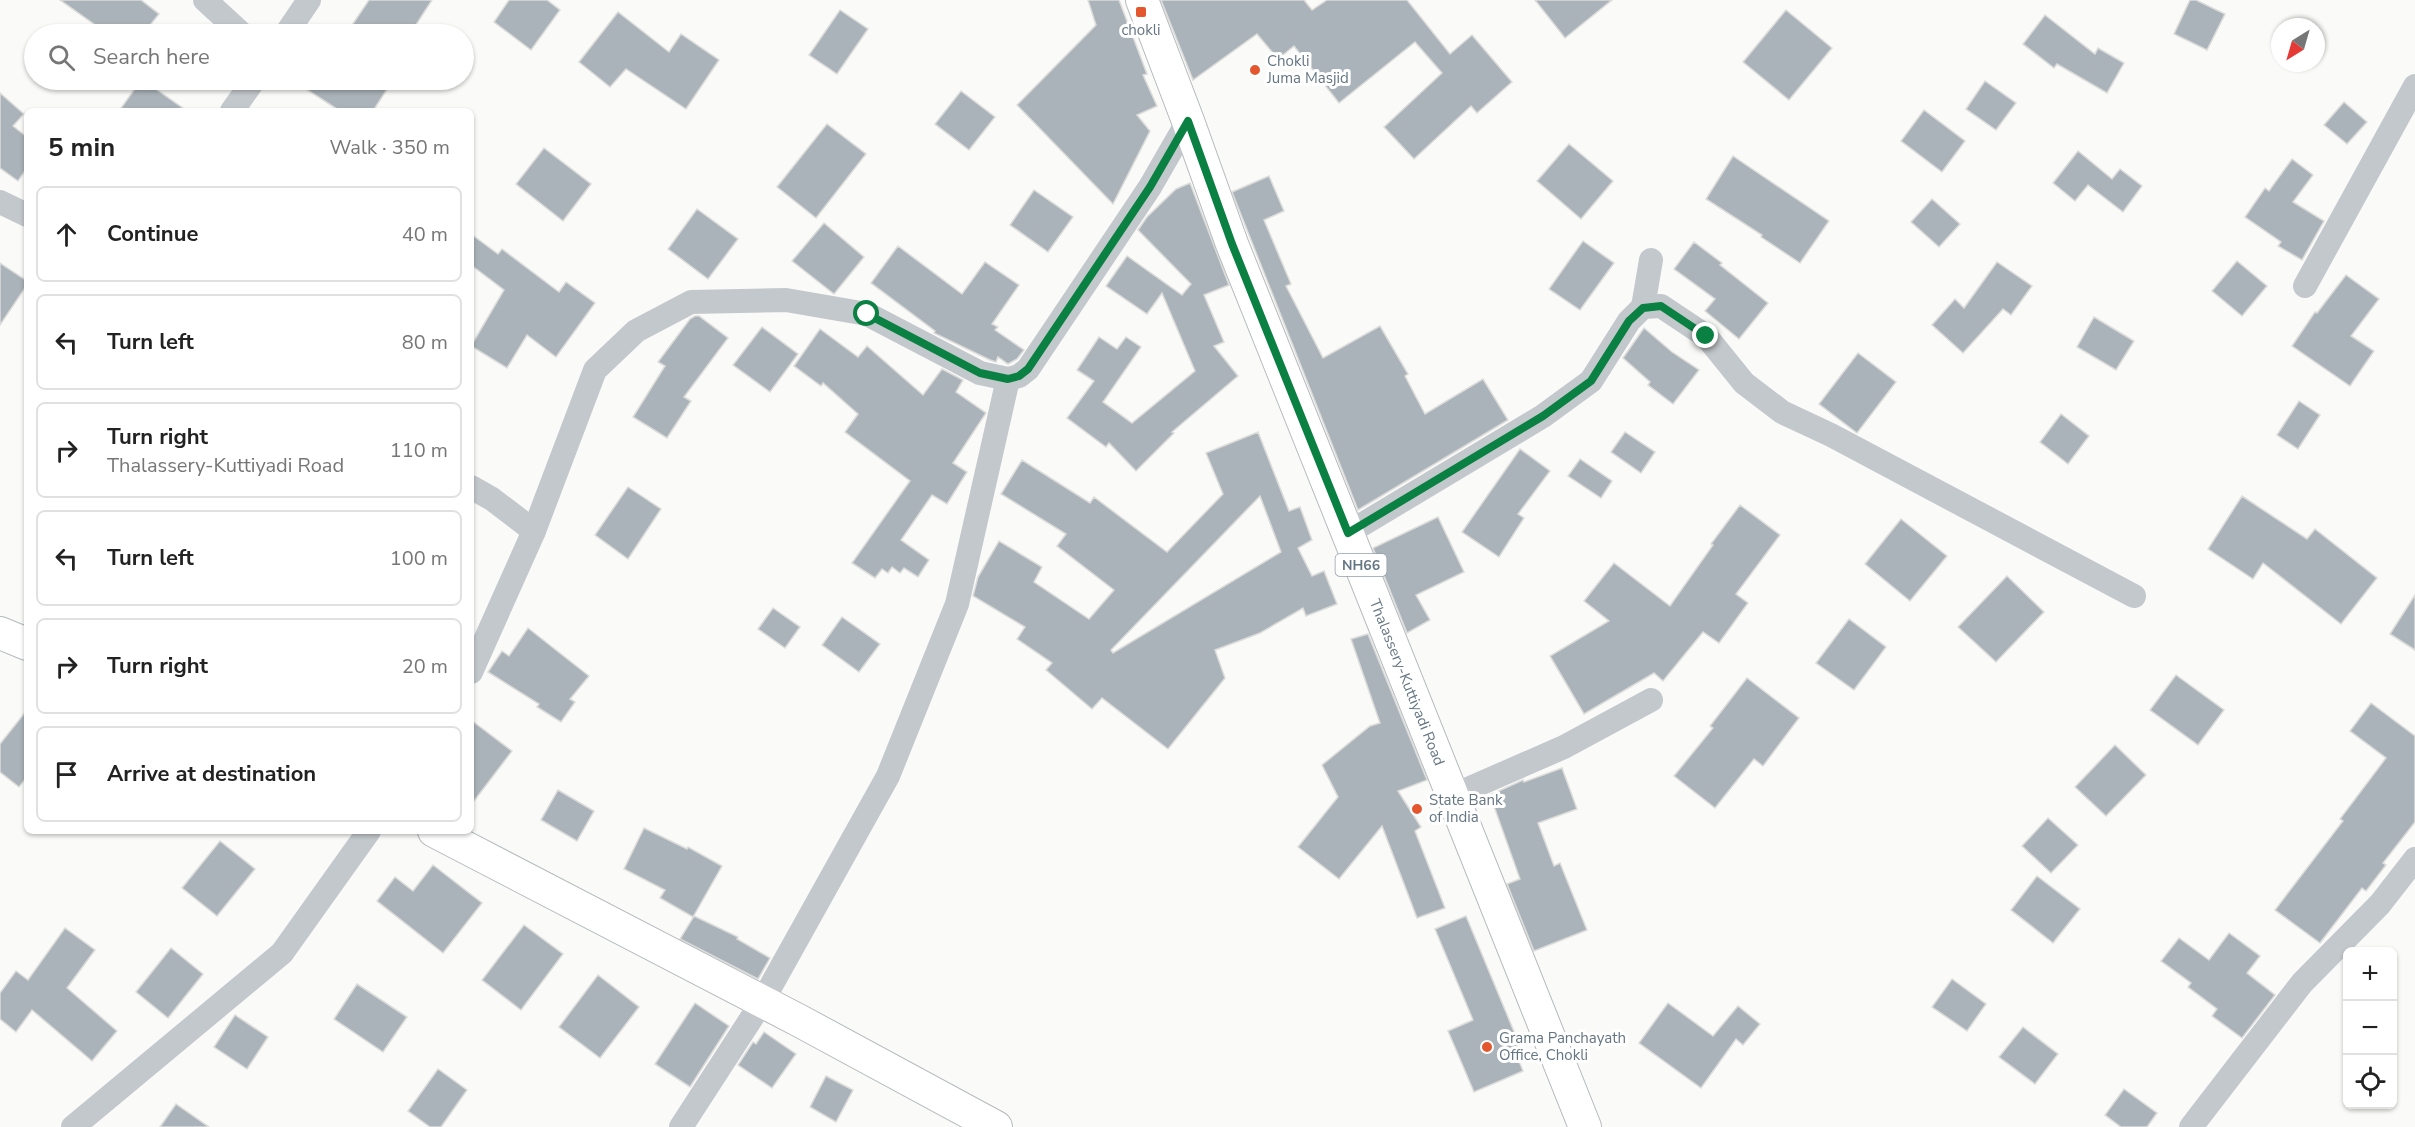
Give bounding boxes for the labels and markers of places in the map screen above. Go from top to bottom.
marker: chokli [1134,5,1148,19]
place label: chokli [1121,20,1161,40]
place label: Chokli Juma Masjid [1266,51,1349,88]
marker: Chokli Juma Masjid [1248,63,1262,77]
place label: State Bank of India [1429,790,1503,827]
marker: State Bank of India [1410,802,1424,816]
place label: Grama Panchayath Office, Chokli [1499,1028,1626,1065]
marker: Grama Panchayath Office, Chokli [1480,1040,1494,1054]

